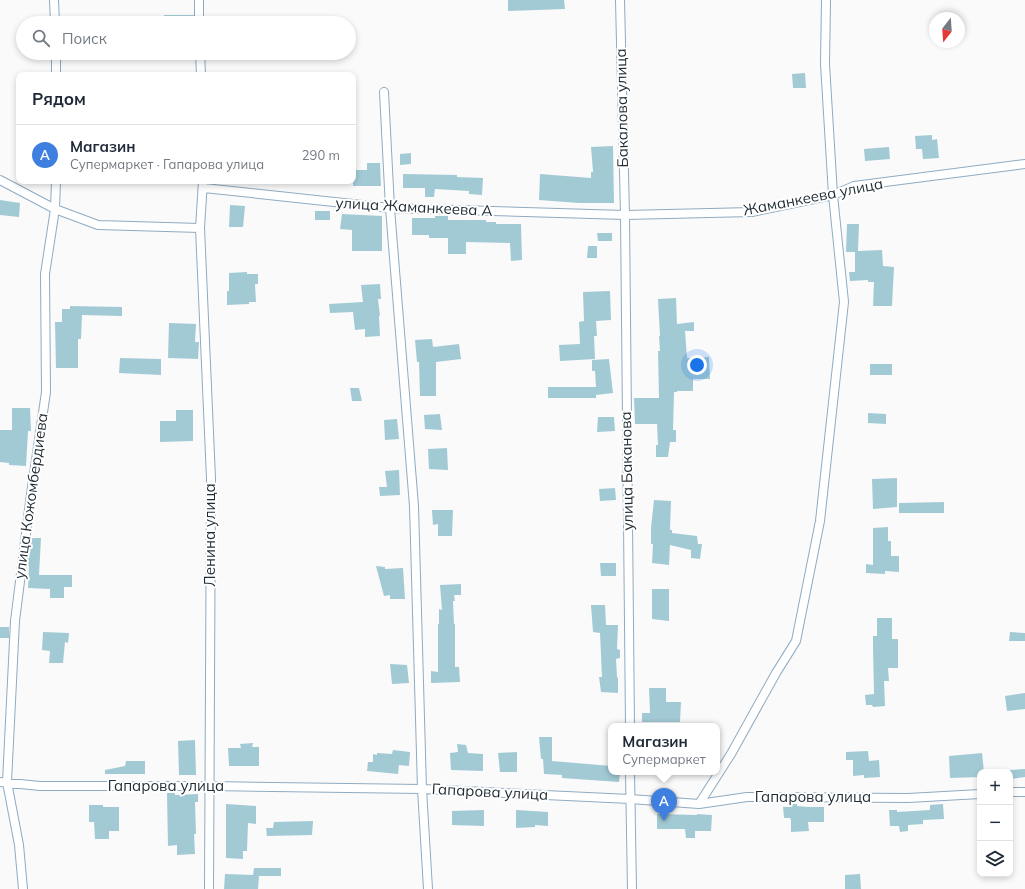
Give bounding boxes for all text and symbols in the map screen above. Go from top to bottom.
north arrow [929,12,965,48]
search box [16,16,356,60]
icon: search [30,27,52,49]
text: Поиск [62,29,107,48]
street label: Бакалова улица [611,48,632,168]
text: Рядом [32,88,86,109]
text: Магазин [70,137,136,156]
text: A [40,147,50,163]
text: 290 m [302,147,340,163]
text: Супермаркет · Гапарова улица [70,156,264,172]
street label: Жаманкеева улица [741,174,884,219]
street label: улица Жаманкеева А [335,193,493,220]
your location [687,355,707,375]
street label: улица Баканова [616,411,637,531]
street label: улица Кожомбердиева [9,412,52,580]
street label: Ленина улица [200,483,219,587]
popup [608,723,720,775]
text: Магазин [622,732,688,751]
text: Супермаркет [622,751,706,767]
map controls [977,769,1013,877]
button: + [977,769,1013,805]
street label: Гапарова улица [108,776,224,795]
street label: Гапарова улица [431,779,549,804]
street label: Гапарова улица [755,787,871,806]
pin: A [651,788,677,821]
button: − [977,805,1013,841]
button: layers [977,841,1013,877]

